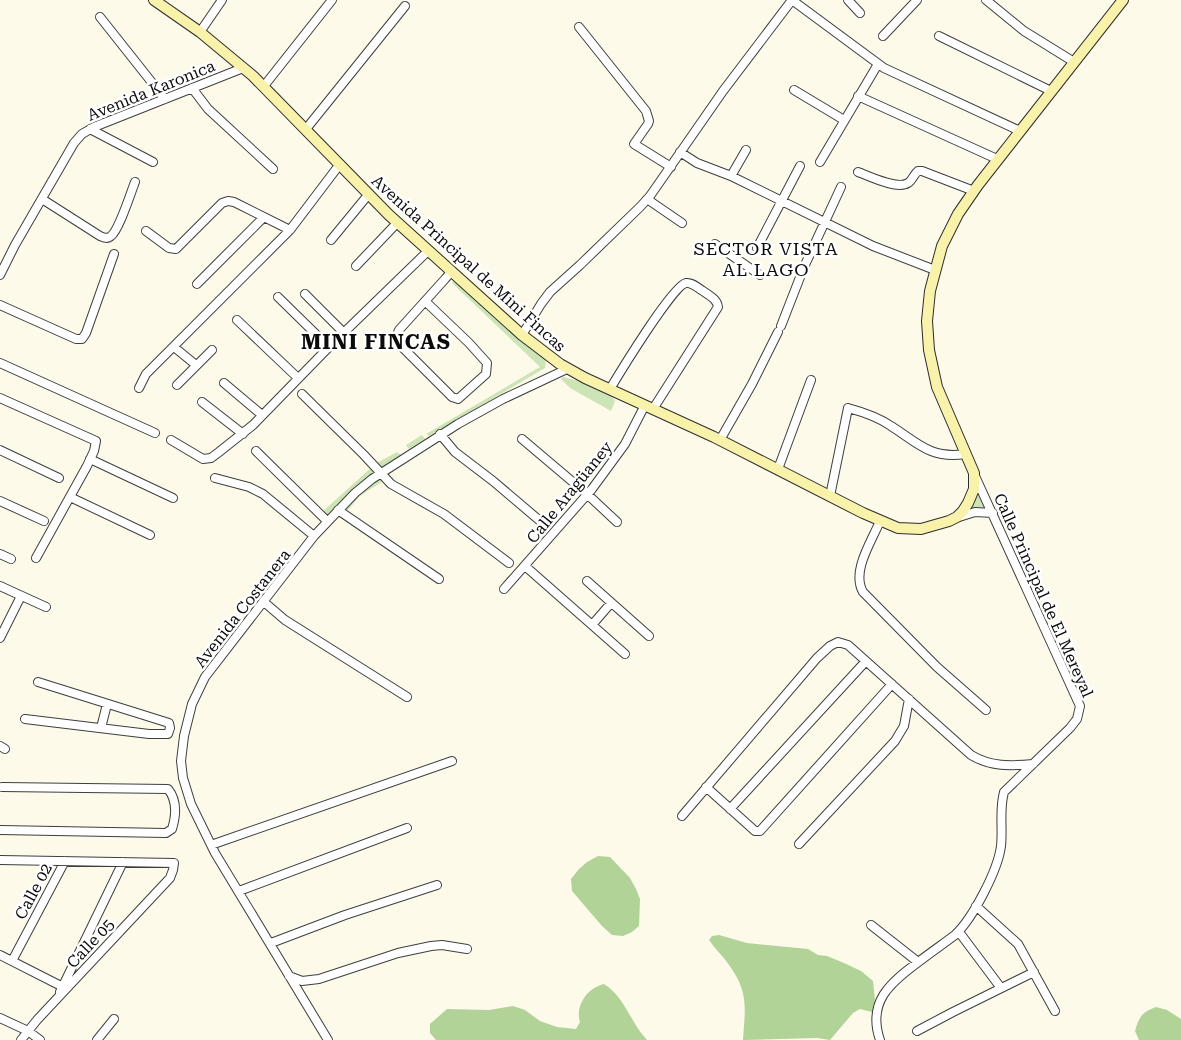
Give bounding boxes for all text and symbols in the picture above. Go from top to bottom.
street label: Avenida Karonica [84,56,218,125]
street label: Avenida Principal de Mini Fincas [368,171,570,356]
district label: SECTOR VISTA AL LAGO [693,238,839,280]
district label: MINI FINCAS [301,330,451,354]
street label: Calle Aragüaney [523,437,617,547]
street label: Calle Principal de El Mereyal [990,490,1097,700]
street label: Avenida Costanera [190,545,295,671]
street label: Calle 02 [11,860,56,923]
street label: Calle 05 [63,915,118,972]

